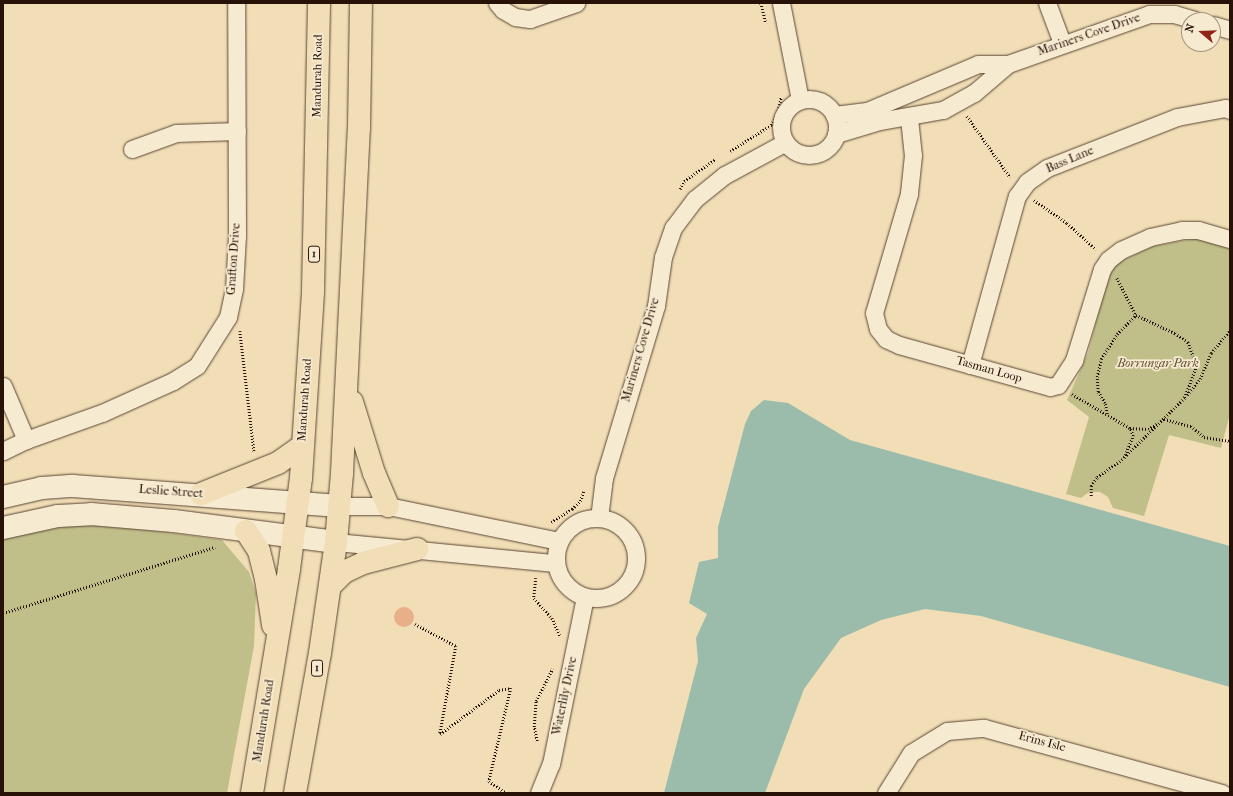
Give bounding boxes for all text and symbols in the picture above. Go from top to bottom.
street label: Mariners Cove Drive [1036,11,1142,59]
north arrow [1181,12,1221,52]
text: N [1183,22,1198,34]
street label: Mandurah Road [310,34,326,118]
street label: Bass Lane [1044,144,1096,176]
street label: Grafton Drive [224,222,244,296]
road number: 1 [308,245,320,263]
street label: Mariners Cove Drive [619,296,663,404]
street label: Tasman Loop [954,354,1024,386]
park label: Borrungar Park [1117,357,1199,371]
street label: Mandurah Road [295,358,315,442]
street label: Leslie Street [138,483,204,501]
street label: Waterlily Drive [550,655,580,737]
road number: 1 [311,659,323,677]
street label: Mandurah Road [250,679,278,763]
street label: Erins Isle [1017,729,1067,755]

